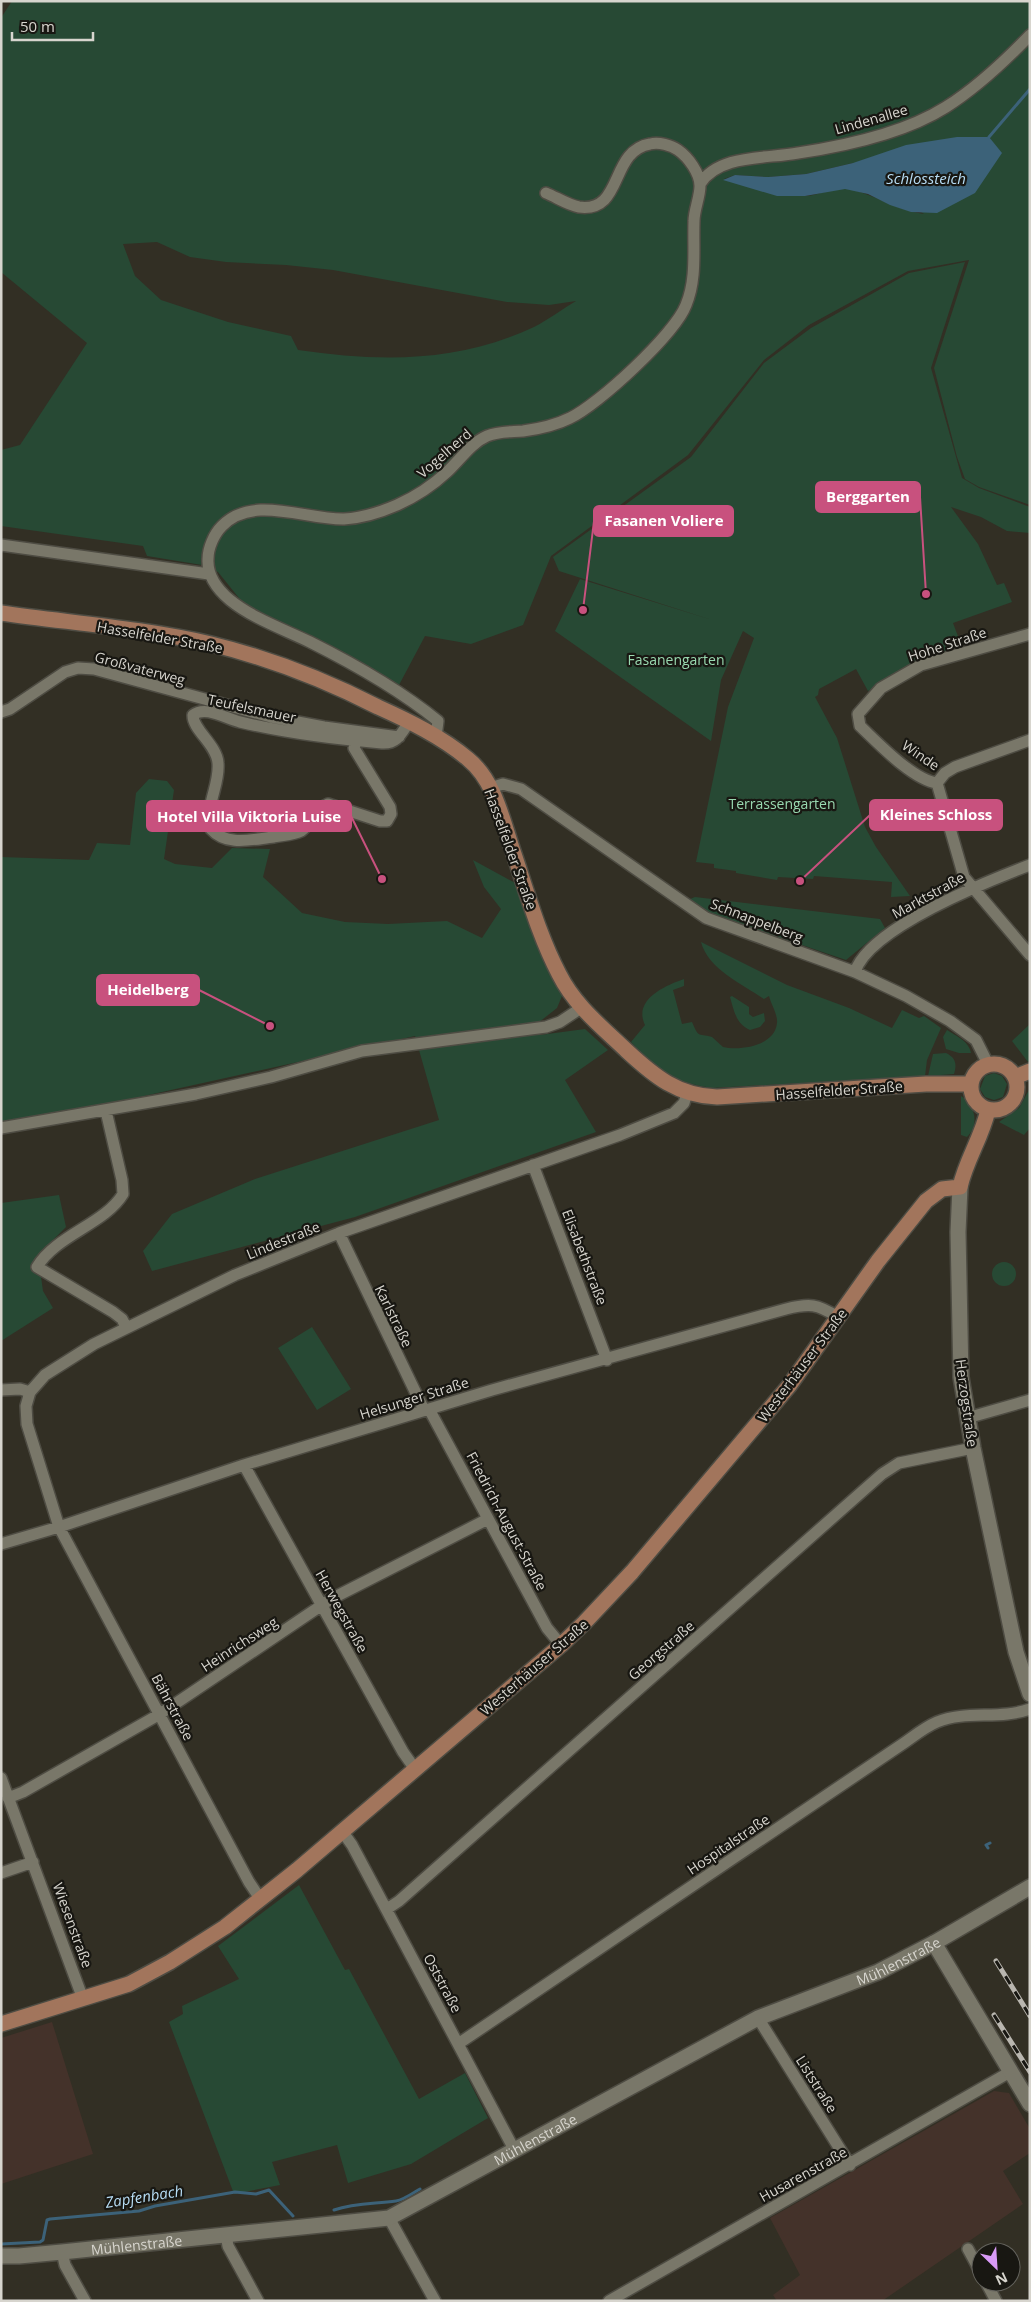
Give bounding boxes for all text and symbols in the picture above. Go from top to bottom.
scale bar [12,10,94,42]
text: 50 m [20,16,55,36]
street label: Lindenallee [832,99,910,138]
water label: Schlossteich [886,168,966,188]
street label: Vogelherd [413,424,475,482]
callout: Berggarten [816,482,920,512]
text: Berggarten [826,486,910,506]
callout: Fasanen Voliere [594,506,733,536]
text: Fasanen Voliere [604,510,724,530]
street label: Hasselfelder Straße [96,617,225,657]
street label: Hohe Straße [905,622,989,666]
street label: Großvaterweg [93,647,188,689]
park label: Fasanengarten [627,650,725,669]
street label: Teufelsmauer [206,689,298,727]
street label: Winde [898,736,944,775]
street label: Hasselfelder Straße [480,786,542,912]
park label: Terrassengarten [728,794,836,813]
callout: Kleines Schloss [870,800,1002,830]
callout: Hotel Villa Viktoria Luise [147,801,351,831]
text: Kleines Schloss [880,804,992,824]
text: Hotel Villa Viktoria Luise [157,806,341,826]
street label: Marktstraße [888,867,968,923]
street label: Schnappelberg [708,894,806,946]
callout: Heidelberg [97,975,199,1005]
text: Heidelberg [107,979,189,999]
street label: Hasselfelder Straße [775,1076,903,1104]
street label: Elisabethstraße [558,1206,612,1308]
street label: Lindestraße [243,1217,323,1263]
street label: Karlstraße [371,1282,417,1351]
street label: Westerhäuser Straße [753,1304,851,1426]
street label: Herzogstraße [951,1358,983,1448]
street label: Helsunger Straße [357,1372,471,1424]
street label: Friedrich-August-Straße [462,1448,552,1594]
street label: Herwegstraße [311,1566,373,1656]
street label: Heinrichsweg [197,1612,281,1676]
street label: Westerhäuser Straße [476,1615,592,1719]
street label: Georgstraße [624,1616,698,1684]
street label: Bährstraße [148,1670,199,1744]
street label: Hospitalstraße [683,1809,773,1879]
street label: Wiesenstraße [49,1880,97,1970]
street label: Mühlenstraße [853,1932,944,1989]
street label: Oststraße [420,1950,467,2016]
street label: Liststraße [792,2052,842,2116]
street label: Mühlenstraße [490,2109,580,2169]
street label: Husarenstraße [756,2142,850,2206]
water label: Zapfenbach [103,2180,184,2212]
street label: Mühlenstraße [90,2230,183,2258]
north arrow [971,2242,1021,2292]
text: N [993,2268,1011,2290]

